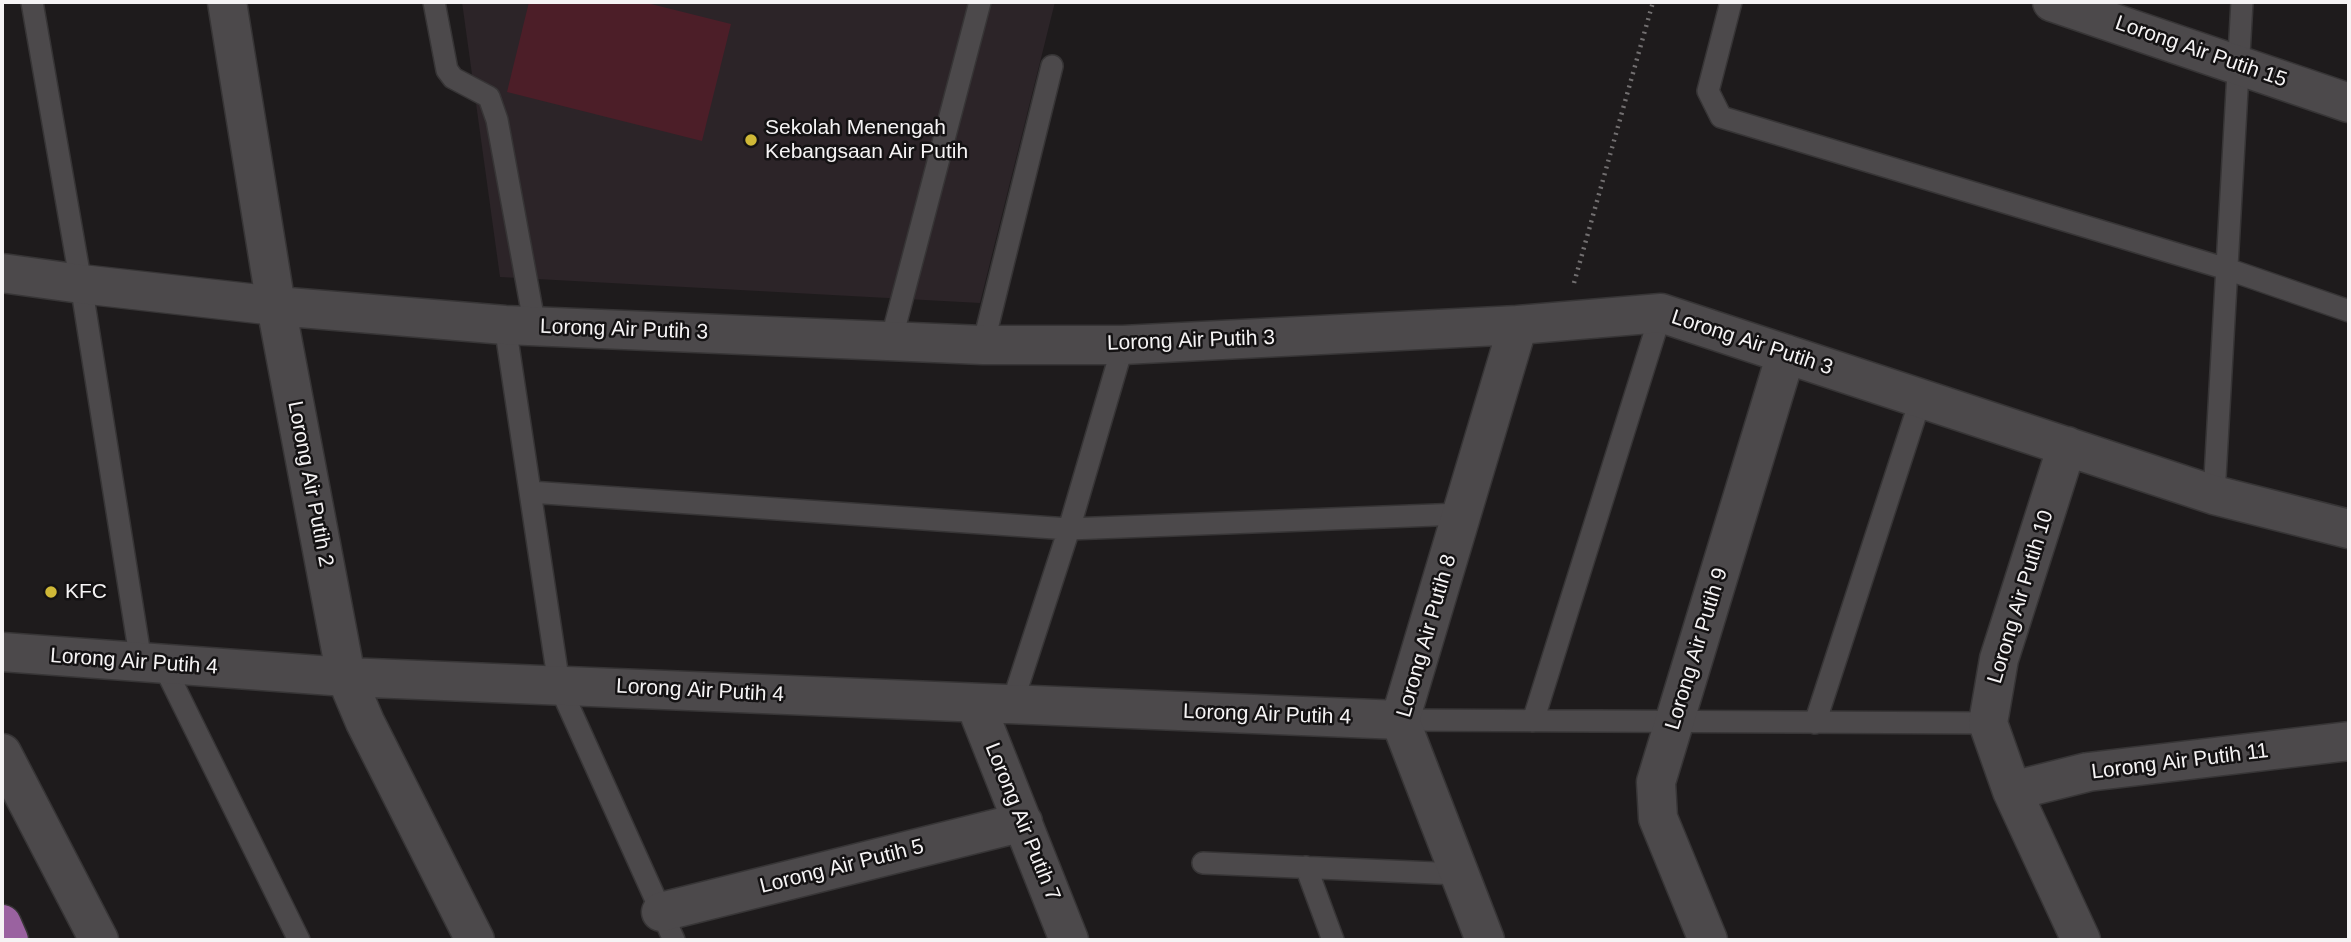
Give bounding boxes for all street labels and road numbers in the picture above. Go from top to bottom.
street label: Lorong Air Putih 15 [2112,11,2290,93]
street label: Lorong Air Putih 3 [1668,305,1836,381]
street label: Lorong Air Putih 3 [540,314,708,346]
street label: Lorong Air Putih 3 [1107,325,1275,357]
street label: Lorong Air Putih 2 [282,399,338,569]
street label: Lorong Air Putih 10 [1983,507,2059,687]
street label: Lorong Air Putih 8 [1392,552,1462,720]
street label: Lorong Air Putih 9 [1660,565,1734,733]
street label: Lorong Air Putih 4 [49,644,219,680]
street label: Lorong Air Putih 4 [615,674,785,708]
street label: Lorong Air Putih 4 [1183,699,1351,731]
street label: Lorong Air Putih 7 [979,739,1065,905]
street label: Lorong Air Putih 11 [2090,739,2270,785]
street label: Lorong Air Putih 5 [757,834,927,900]

